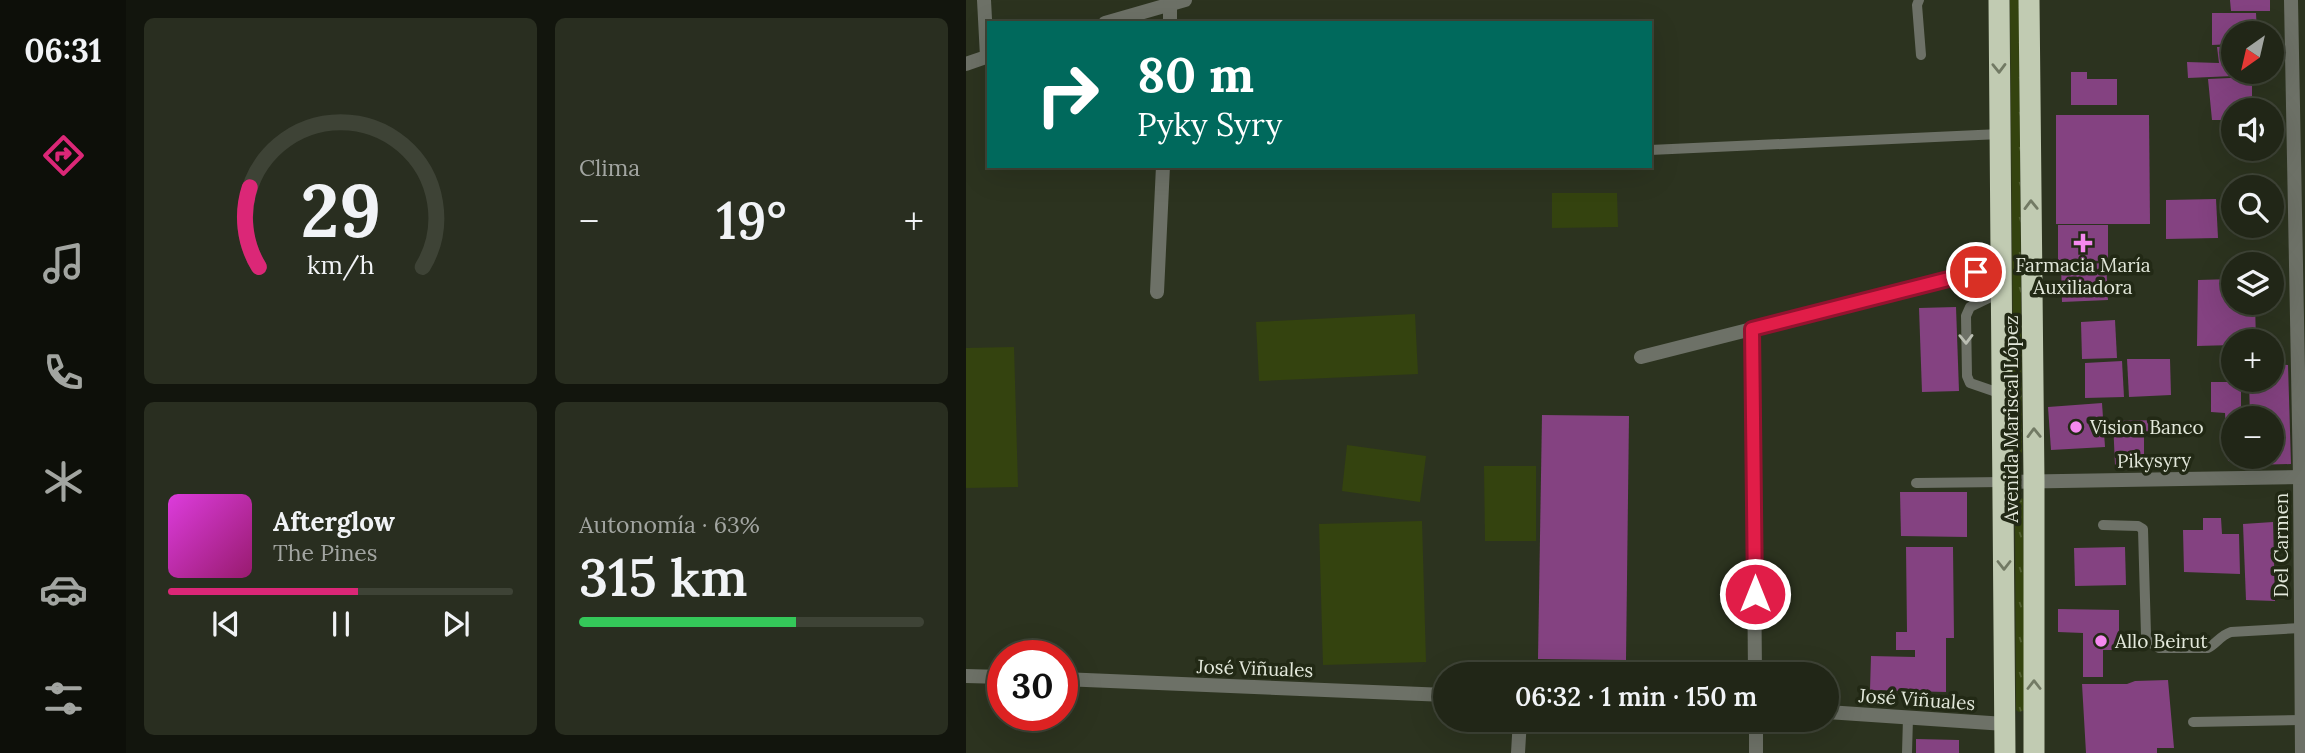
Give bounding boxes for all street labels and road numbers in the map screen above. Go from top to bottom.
street label: Avenida Mariscal López [1999,315,2023,524]
street label: Pikysyry [2117,447,2191,473]
street label: Del Carmen [2269,493,2293,597]
street label: José Viñuales [1195,654,1314,682]
street label: José Viñuales [1857,683,1976,715]

